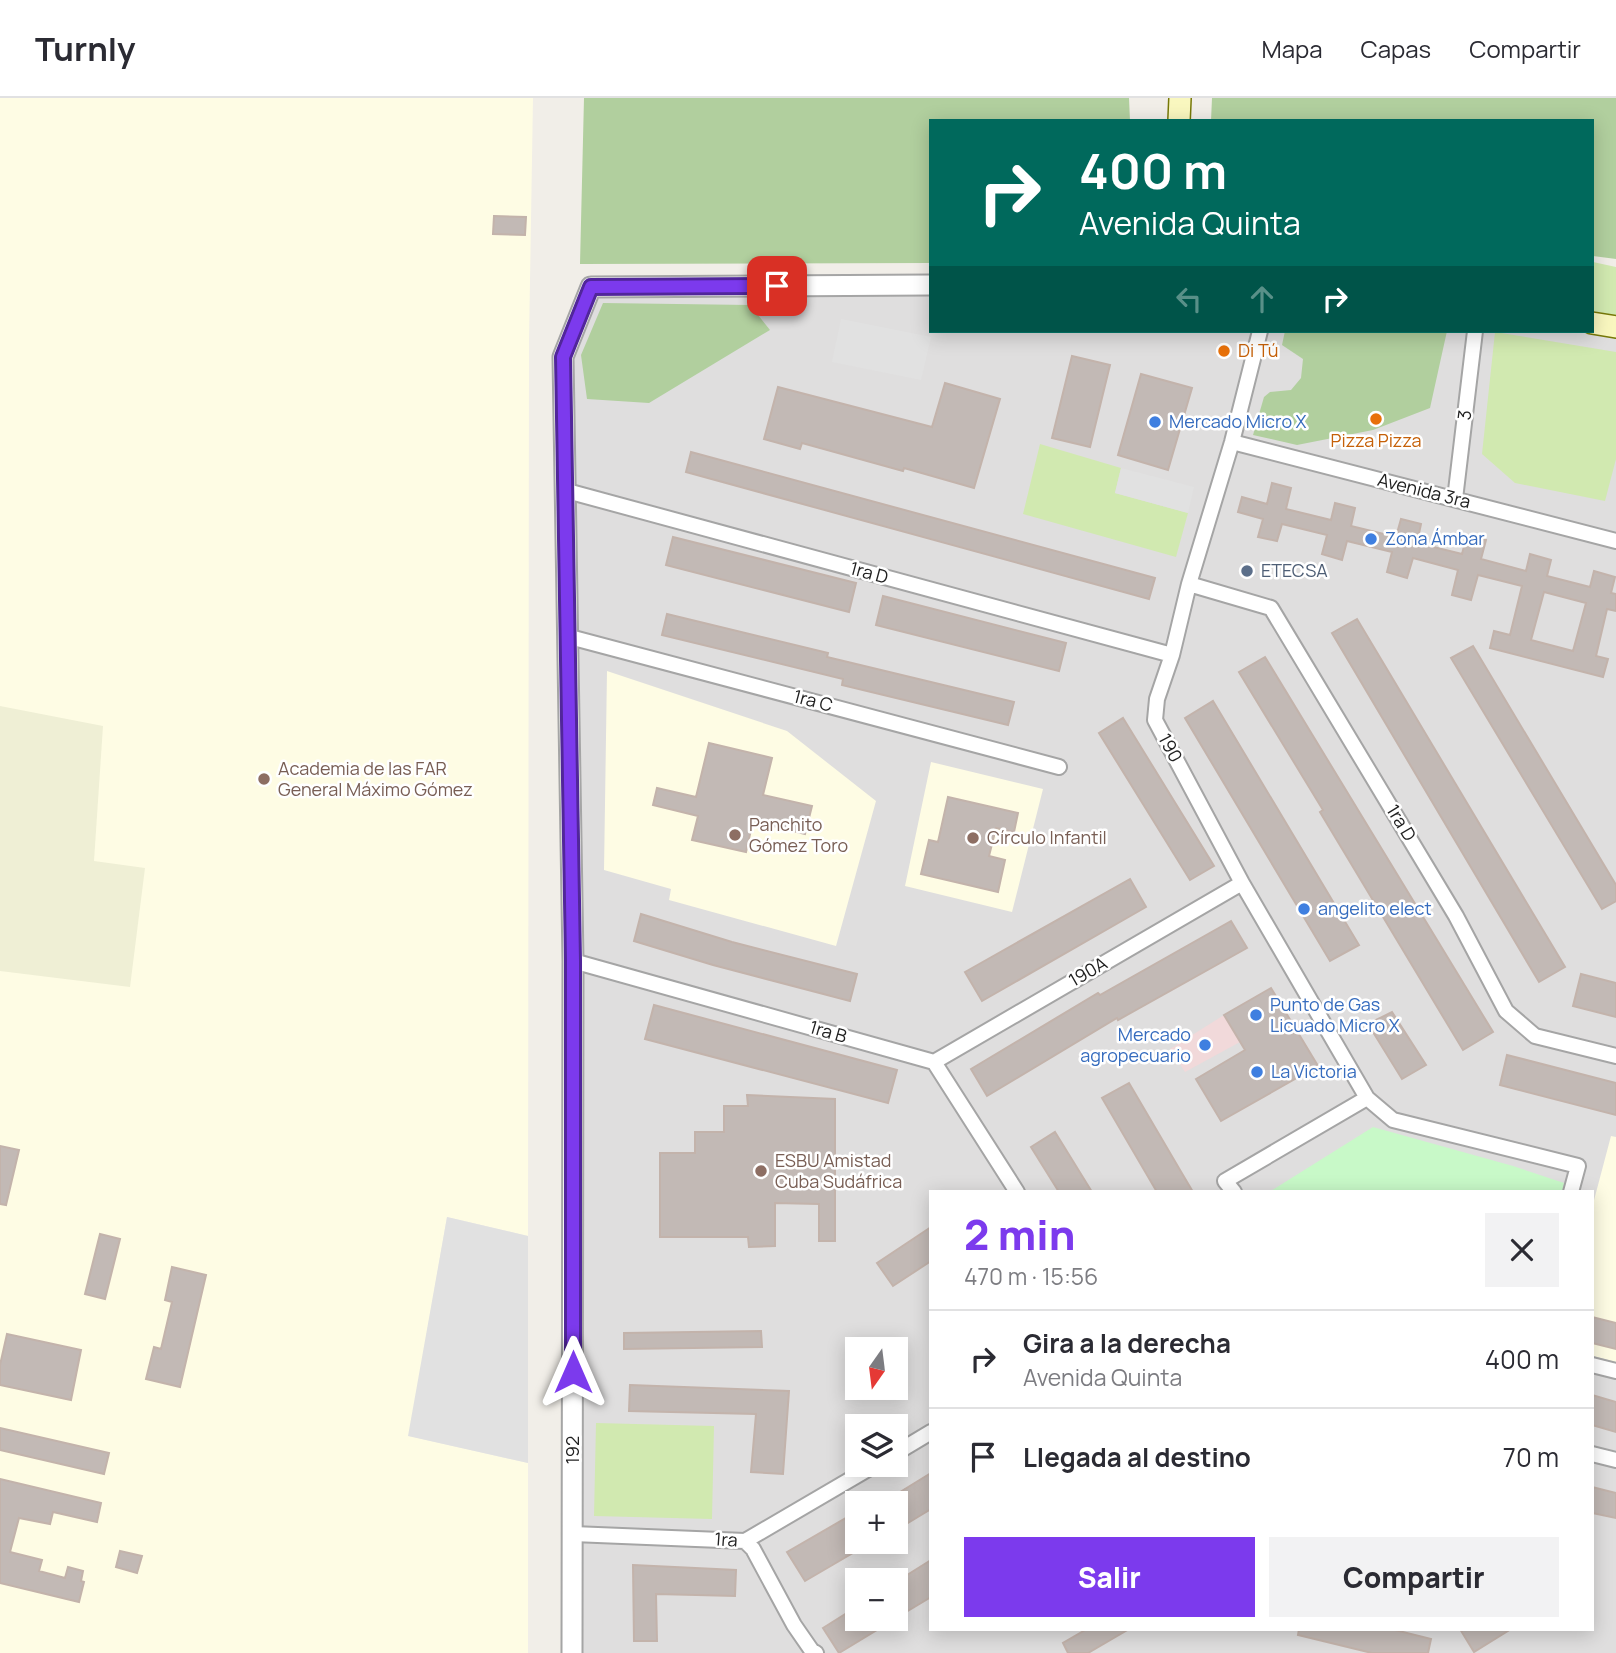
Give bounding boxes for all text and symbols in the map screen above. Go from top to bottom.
text: Turnly [35,26,136,71]
text: Mapa [1262,32,1323,65]
text: Capas [1361,32,1431,65]
text: Compartir [1469,32,1581,65]
text: 400 m [1079,137,1227,204]
icon: right [964,147,1055,238]
text: Avenida Quinta [1079,201,1301,245]
pin [747,256,807,316]
icon: arrive [758,267,796,305]
icon: left [1170,280,1208,318]
icon: ahead [1243,280,1281,318]
icon: right [1316,280,1354,318]
place label: Di Tú [1238,338,1278,362]
marker: Di Tú [1216,343,1232,359]
street label: 3 [1451,408,1477,421]
place label: Mercado Micro X [1169,409,1307,433]
marker: Pizza Pizza [1368,411,1384,427]
marker: Mercado Micro X [1147,414,1163,430]
place label: Pizza Pizza [1331,428,1421,452]
street label: Avenida 3ra [1375,467,1473,513]
place label: Zona Ámbar [1385,526,1485,550]
marker: Zona Ámbar [1363,531,1379,547]
street label: 1ra D [847,555,891,589]
place label: ETECSA [1261,558,1328,582]
marker: ETECSA [1239,563,1255,579]
street label: 1ra C [791,683,836,717]
street label: 190 [1153,729,1188,766]
place label: Academia de las FAR General Máximo Gómez [278,756,473,801]
marker: Academia de las FAR General Máximo Gómez [256,771,272,787]
street label: 1ra D [1382,800,1422,845]
place label: Panchito Gómez Toro [749,812,848,857]
place label: Círculo Infantil [987,825,1107,849]
marker: Panchito Gómez Toro [727,827,743,843]
marker: Círculo Infantil [965,830,981,846]
place label: angelito elect [1318,896,1432,920]
marker: angelito elect [1296,901,1312,917]
street label: 190A [1064,950,1112,992]
place label: Punto de Gas Licuado Micro X [1270,992,1400,1037]
marker: Punto de Gas Licuado Micro X [1248,1007,1264,1023]
street label: 1ra B [807,1014,850,1048]
place label: Mercado agropecuario [1080,1022,1191,1067]
marker: Mercado agropecuario [1197,1037,1213,1053]
place label: La Victoria [1271,1059,1357,1083]
marker: La Victoria [1249,1064,1265,1080]
place label: ESBU Amistad Cuba Sudáfrica [775,1148,902,1193]
marker: ESBU Amistad Cuba Sudáfrica [753,1163,769,1179]
text: 2 min [964,1205,1075,1263]
button: close [1485,1213,1559,1287]
text: 470 m · 15:56 [964,1260,1098,1292]
text: Gira a la derecha [1023,1325,1231,1361]
position arrow [536,1335,610,1409]
north arrow [845,1337,908,1400]
map controls [845,1337,908,1631]
icon: right [964,1340,1002,1378]
text: 400 m [1485,1341,1559,1377]
text: Avenida Quinta [1023,1361,1182,1393]
button: layers [845,1414,908,1477]
street label: 192 [560,1436,584,1464]
icon: arrive [964,1438,1002,1476]
text: Llegada al destino [1023,1439,1251,1475]
text: 70 m [1503,1439,1559,1475]
button: + [845,1491,908,1554]
street label: 1ra [714,1526,738,1552]
button: Salir [964,1537,1255,1617]
button: Compartir [1269,1537,1559,1617]
button: − [845,1568,908,1631]

